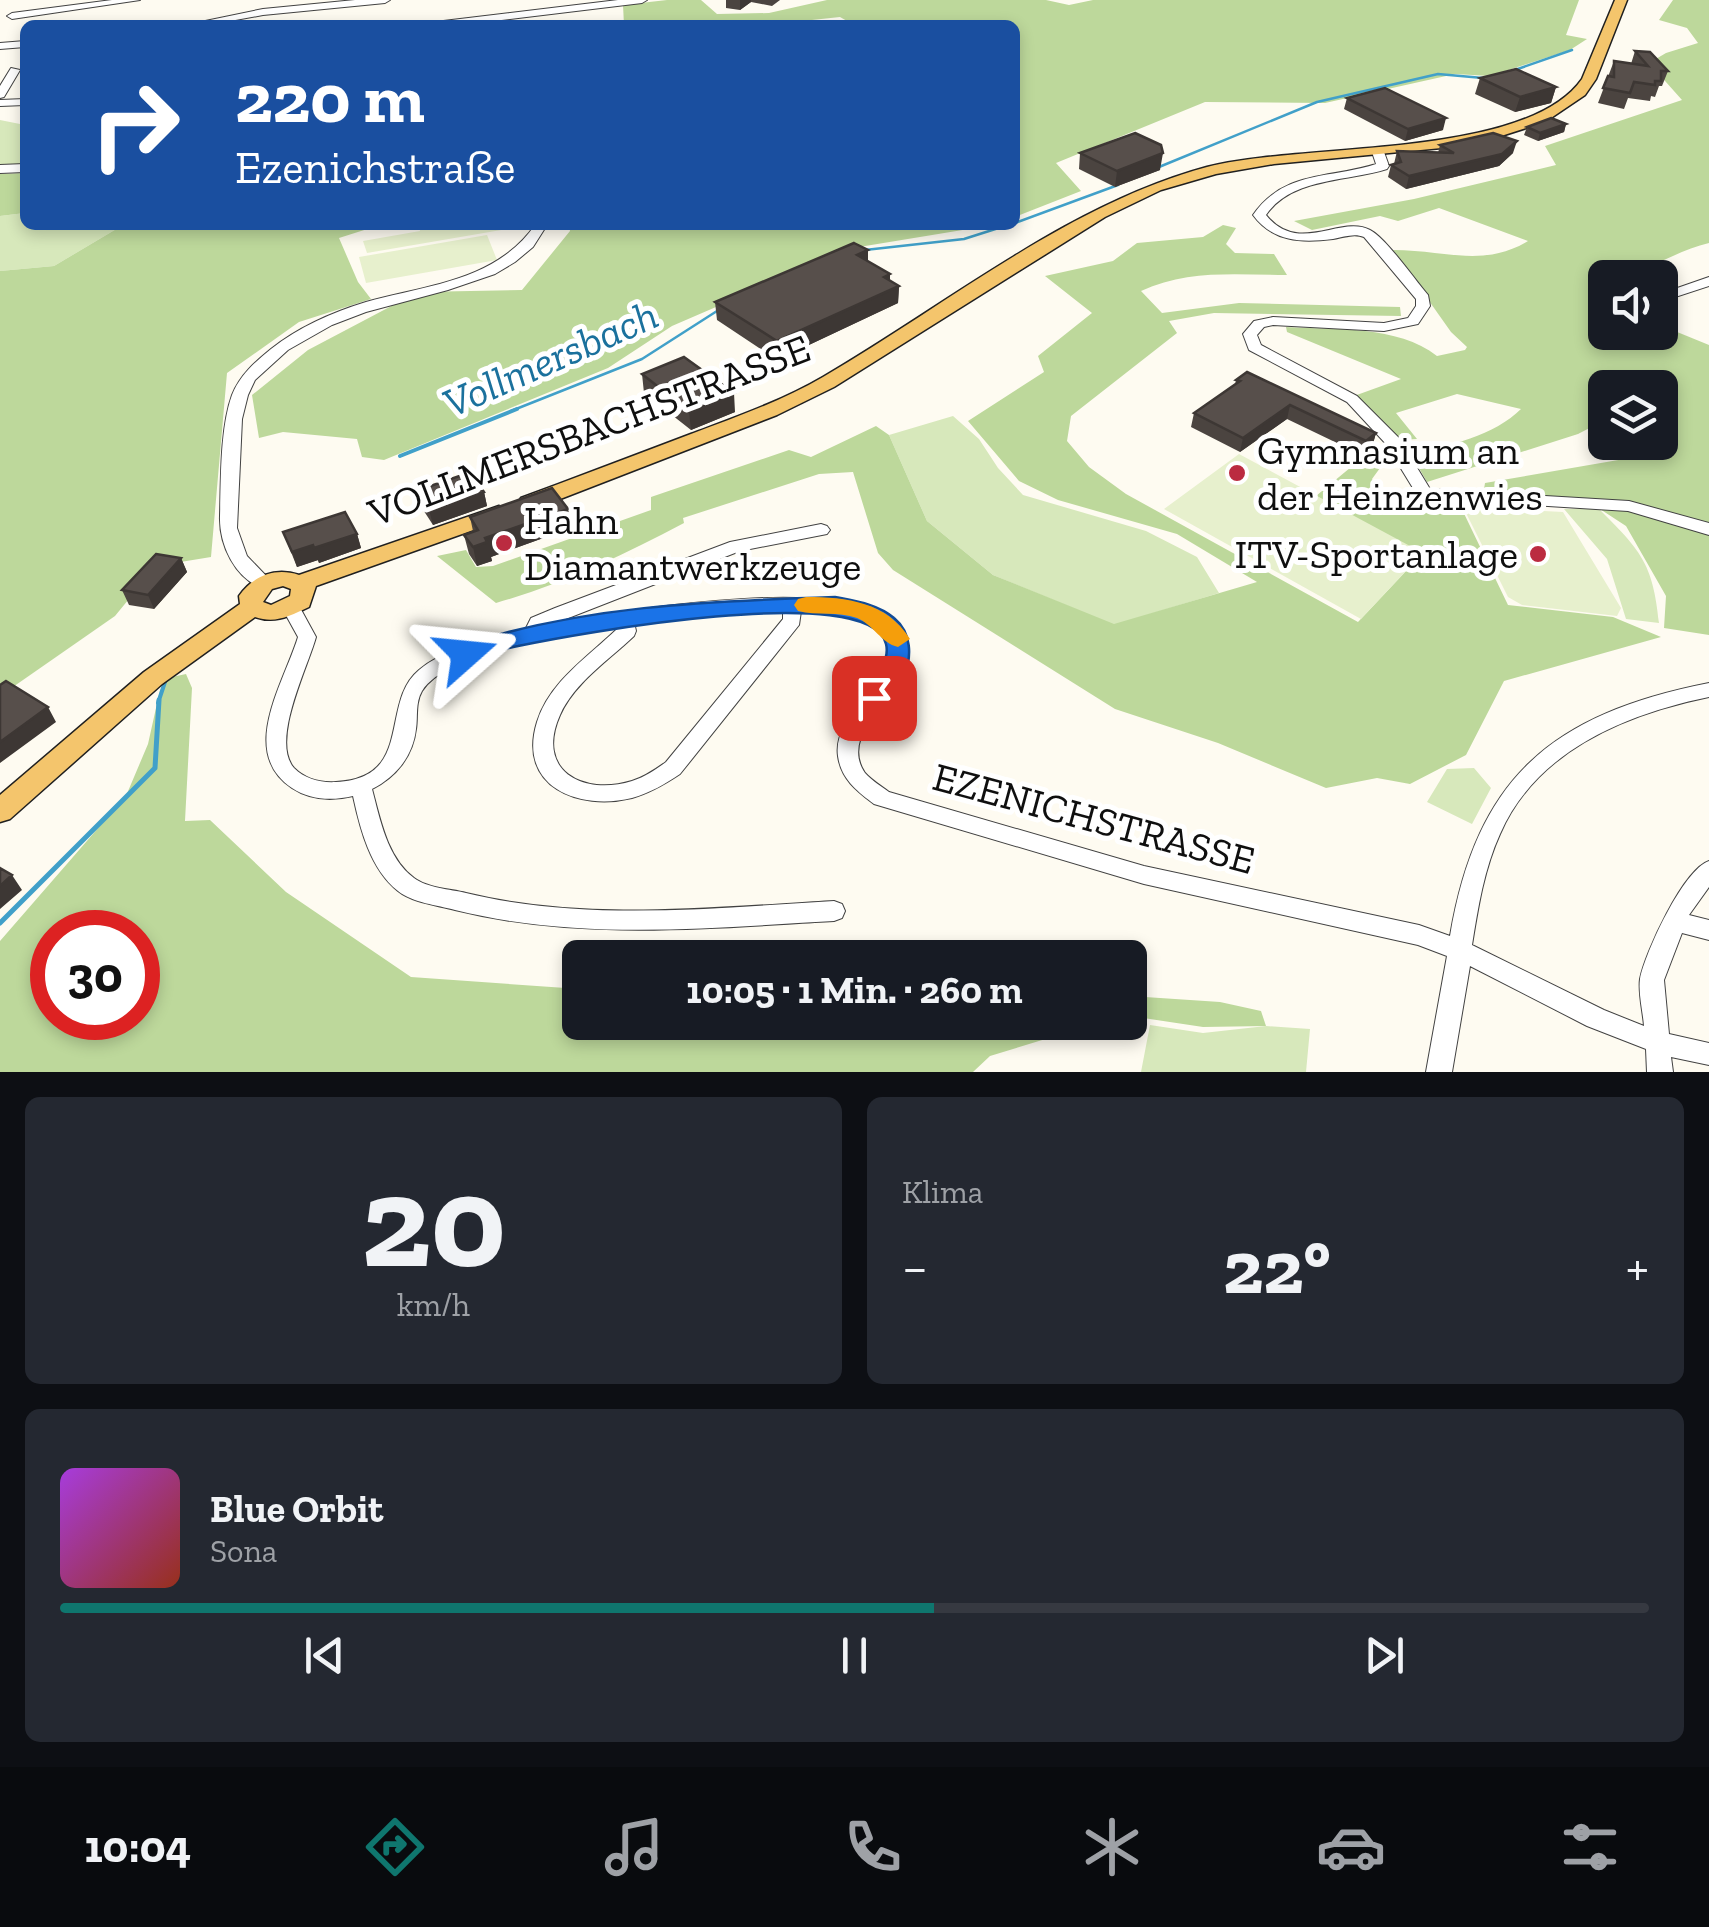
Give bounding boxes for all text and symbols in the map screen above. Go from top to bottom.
text: 220 m [235,56,425,140]
icon: right [70,60,200,190]
text: Ezenichstraße [235,141,515,195]
map controls [1588,260,1678,460]
button: sound [1588,260,1678,350]
water label: Vollmersbach [435,288,665,428]
street label: VOLLMERSBACHSTRASSE [360,324,817,537]
button: layers [1588,370,1678,460]
place label: Gymnasium an der Heinzenwies [1257,426,1543,520]
marker: Gymnasium an der Heinzenwies [1226,462,1248,484]
place label: Hahn Diamantwerkzeuge [524,496,861,590]
place label: ITV-Sportanlage [1234,530,1518,578]
marker: Hahn Diamantwerkzeuge [493,532,515,554]
marker: ITV-Sportanlage [1527,543,1549,565]
position arrow [414,602,518,706]
pin [832,656,917,741]
icon: arrive [847,671,902,726]
street label: EZENICHSTRASSE [928,752,1260,884]
speed limit sign: 30 [30,910,160,1040]
text: 10:05 · 1 Min. · 260 m [686,967,1023,1013]
text: 20 [361,1143,506,1299]
text: Klima [902,1173,983,1211]
text: 22° [1223,1222,1331,1312]
text: − [902,1234,928,1300]
text: + [1626,1234,1649,1300]
text: km/h [397,1286,470,1324]
text: Blue Orbit [210,1486,383,1532]
text: Sona [210,1532,277,1570]
icon: previous [297,1628,352,1683]
icon: pause [827,1628,882,1683]
icon: next [1357,1628,1412,1683]
icon: directions [360,1812,430,1882]
icon: music [599,1812,669,1882]
icon: phone [838,1812,908,1882]
icon: climate [1077,1812,1147,1882]
icon: car [1316,1812,1386,1882]
icon: filters [1555,1812,1625,1882]
text: 10:04 [84,1820,191,1874]

